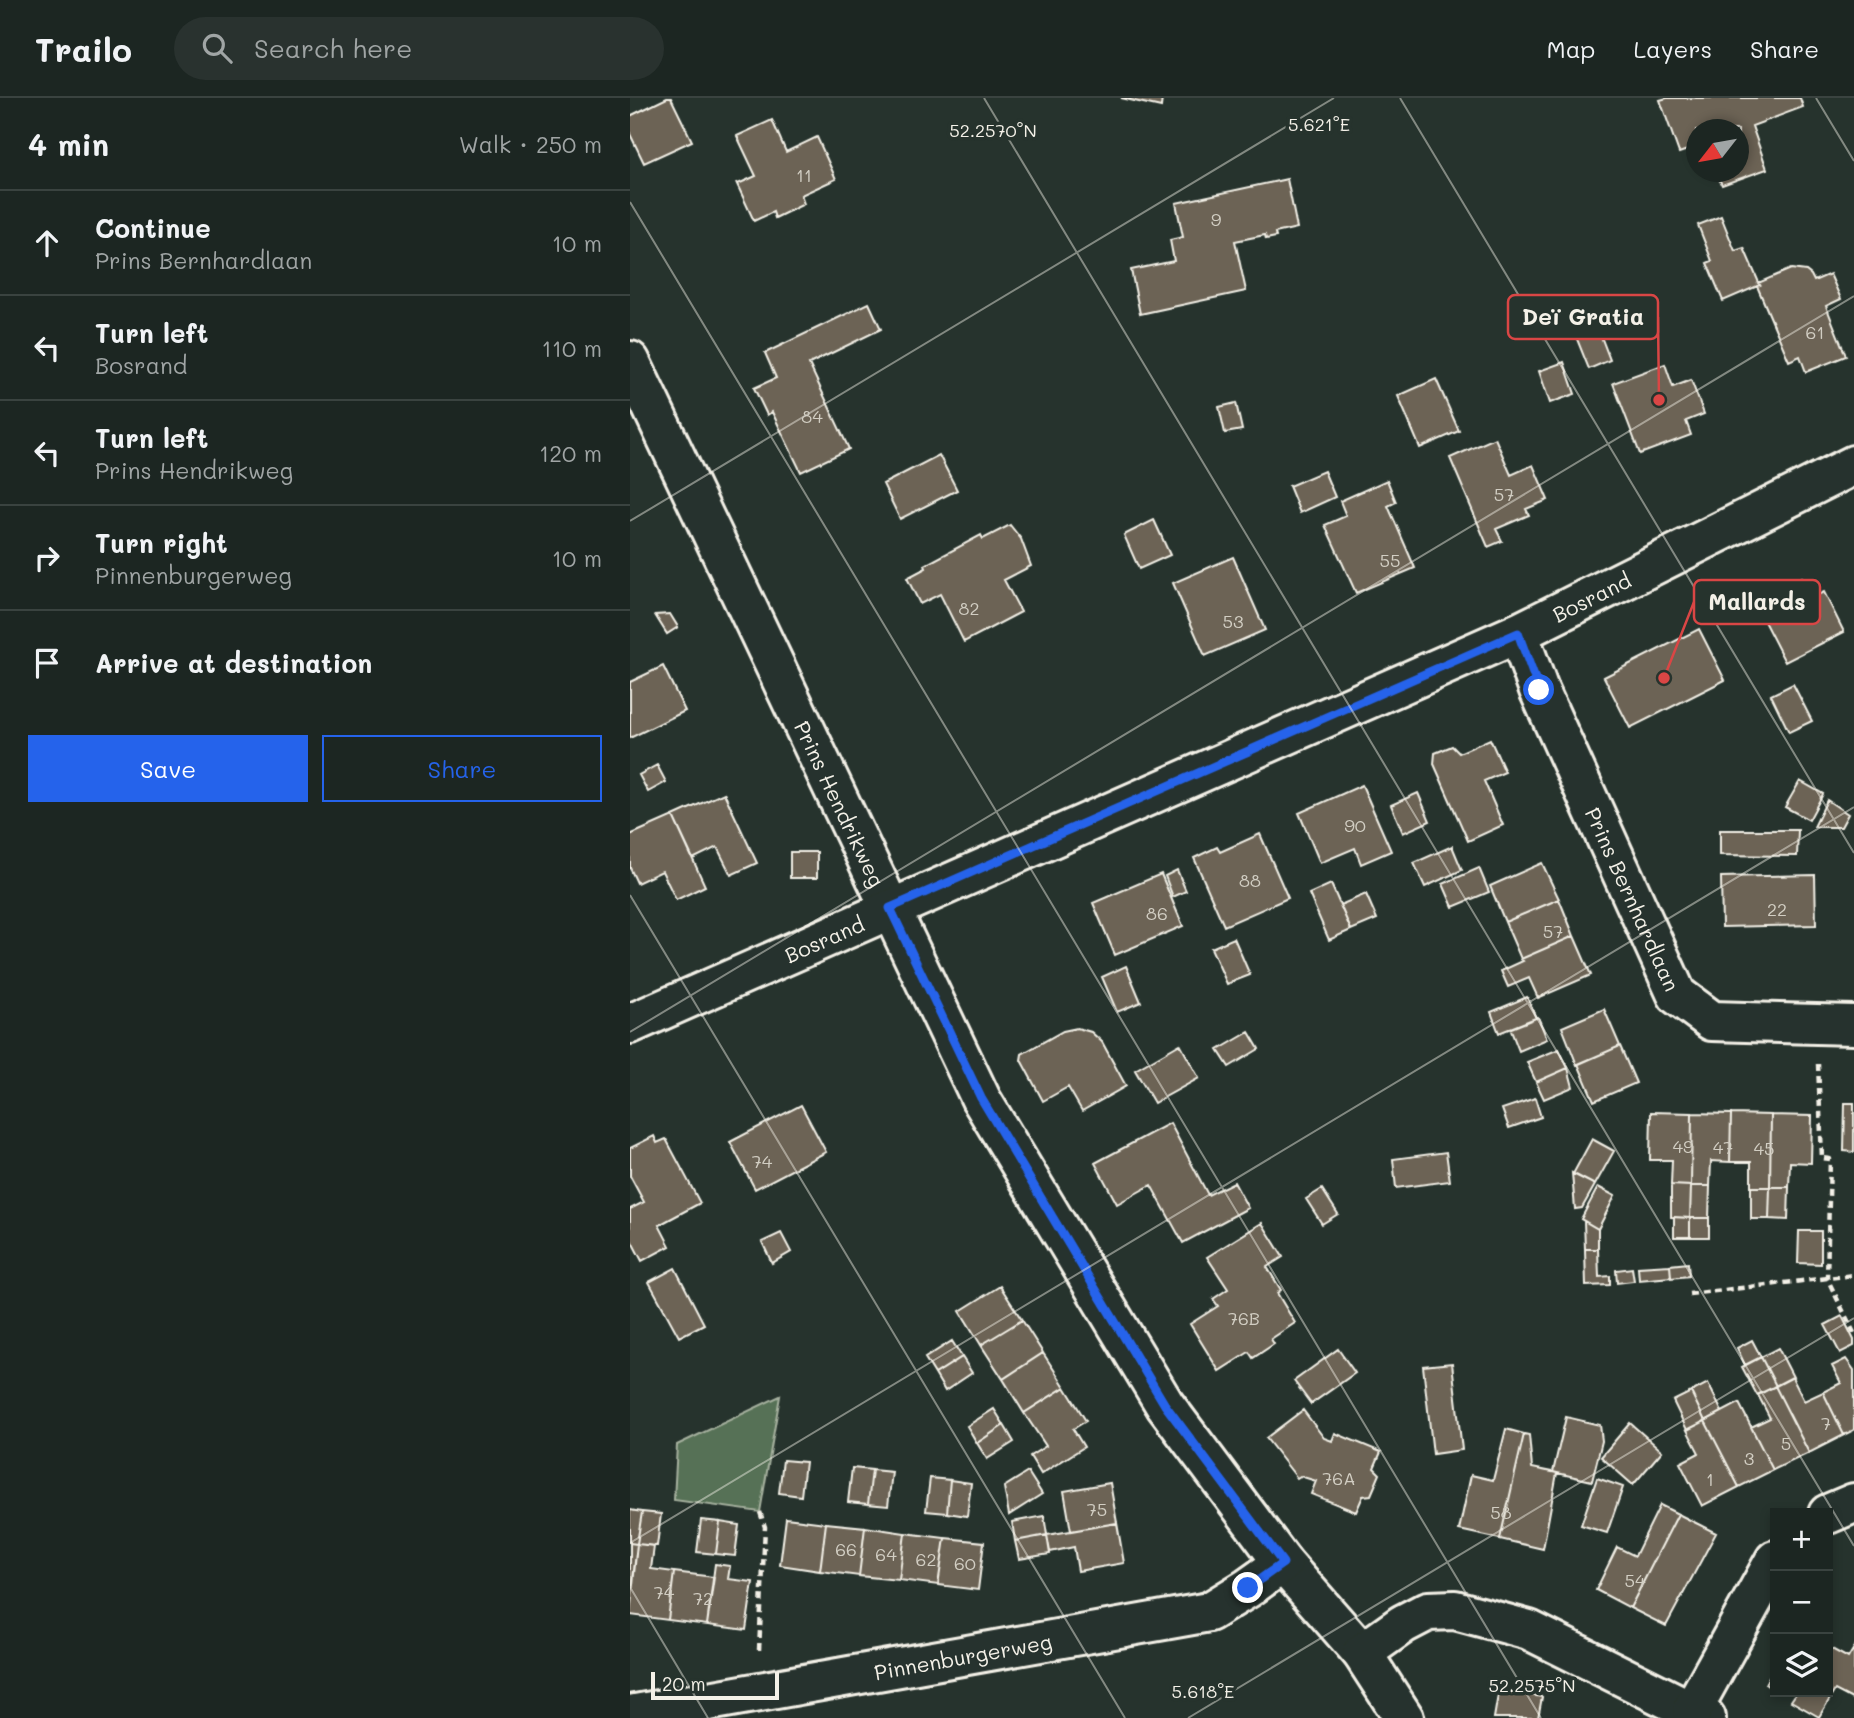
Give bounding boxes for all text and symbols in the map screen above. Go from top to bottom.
search box [174,17,664,80]
text: Trailo [35,27,132,70]
icon: search [198,29,236,67]
text: Search here [254,31,412,65]
text: Map [1547,33,1595,64]
text: Layers [1633,33,1712,64]
text: Share [1750,33,1819,64]
text: 5.621°E [1288,112,1350,136]
text: 52.2570°N [949,118,1037,142]
north arrow [1686,119,1749,182]
text: 4 min [28,124,109,164]
text: Walk · 250 m [459,129,602,159]
house number: 11 [796,163,812,187]
house number: 9 [1211,207,1222,231]
text: Continue [95,211,211,245]
icon: ahead [28,224,66,262]
text: 10 m [552,228,602,258]
text: Prins Bernhardlaan [95,245,312,275]
callout: Deï Gratia [1508,295,1658,339]
text: Deï Gratia [1522,301,1644,331]
text: Turn left [95,316,208,350]
house number: 61 [1806,320,1824,344]
icon: left [28,329,66,367]
text: 110 m [542,333,602,363]
text: Bosrand [95,350,187,380]
house number: 84 [801,404,823,428]
text: Turn left [95,421,208,455]
icon: left [28,434,66,472]
text: 120 m [539,438,602,468]
text: Prins Hendrikweg [95,455,293,485]
house number: 57 [1494,482,1514,506]
text: Turn right [95,526,228,560]
icon: right [28,539,66,577]
text: 10 m [552,543,602,573]
house number: 55 [1380,548,1401,572]
text: Pinnenburgerweg [95,560,292,590]
street label: Bosrand [1547,566,1635,627]
callout: Mallards [1694,580,1820,624]
text: Mallards [1708,586,1806,616]
house number: 82 [959,596,979,620]
house number: 53 [1222,609,1244,633]
icon: arrive [28,644,66,682]
text: Arrive at destination [95,646,372,680]
route start [1523,674,1554,705]
street label: Prins Hendrikweg [789,716,892,891]
button: Save [28,735,308,802]
button: Share [322,735,602,802]
street label: Prins Bernhardlaan [1580,803,1687,995]
house number: 90 [1344,813,1366,837]
house number: 88 [1239,868,1261,892]
house number: 22 [1767,897,1787,921]
house number: 86 [1146,901,1168,925]
street label: Bosrand [780,909,868,968]
house number: 57 [1543,919,1563,943]
house number: 49 [1672,1134,1694,1158]
house number: 47 [1713,1135,1733,1159]
house number: 45 [1753,1136,1775,1160]
house number: 74 [752,1149,773,1173]
house number: 76B [1228,1306,1260,1330]
house number: 7 [1821,1411,1831,1435]
house number: 5 [1781,1431,1791,1455]
house number: 3 [1744,1446,1754,1470]
house number: 76A [1322,1466,1356,1490]
house number: 1 [1706,1467,1714,1491]
house number: 75 [1087,1497,1107,1521]
house number: 58 [1490,1500,1512,1524]
map controls [1770,1508,1833,1697]
button: + [1770,1508,1833,1571]
house number: 66 [835,1537,857,1561]
house number: 64 [875,1542,897,1566]
house number: 62 [916,1547,936,1571]
house number: 60 [954,1551,976,1575]
house number: 54 [1624,1568,1646,1592]
button: − [1770,1571,1833,1634]
route end [1232,1572,1263,1603]
house number: 74 [654,1580,675,1604]
house number: 72 [693,1586,713,1610]
street label: Pinnenburgerweg [872,1627,1054,1685]
button: layers [1770,1634,1833,1697]
scale bar [651,1669,779,1701]
text: 20 m [662,1671,706,1696]
text: 52.2575°N [1488,1673,1576,1697]
text: 5.618°E [1172,1679,1234,1703]

